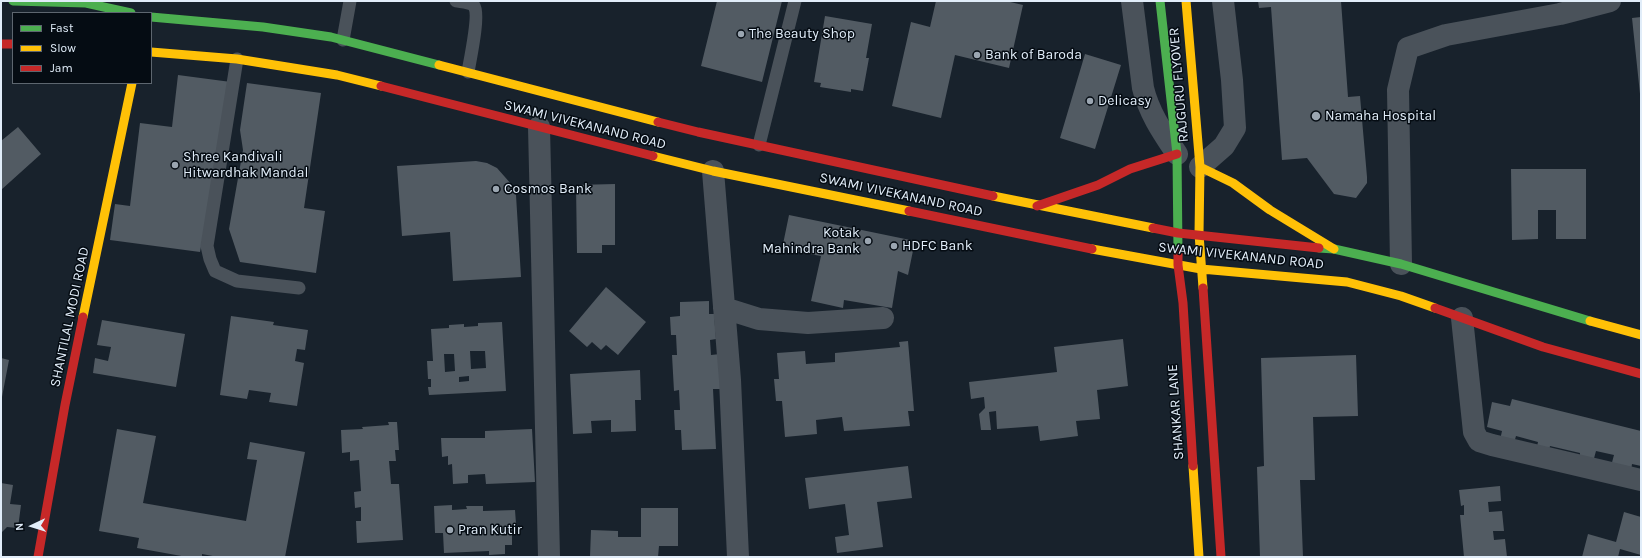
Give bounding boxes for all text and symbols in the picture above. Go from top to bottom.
legend [12,12,152,84]
text: Fast [50,21,73,35]
place label: The Beauty Shop [749,26,855,42]
street label: RAJGURU FLYOVER [1166,27,1192,143]
marker: The Beauty Shop [736,29,746,39]
text: Slow [50,41,76,55]
place label: Bank of Baroda [985,47,1082,63]
marker: Bank of Baroda [972,50,982,60]
text: Jam [50,61,73,75]
place label: Delicasy [1098,93,1151,109]
marker: Delicasy [1085,96,1095,106]
street label: SWAMI VIVEKANAND ROAD [502,97,668,153]
place label: Namaha Hospital [1325,108,1436,124]
marker: Namaha Hospital [1310,110,1322,122]
place label: Shree Kandivali Hitwardhak Mandal [183,149,308,182]
marker: Shree Kandivali Hitwardhak Mandal [170,160,180,170]
street label: SWAMI VIVEKANAND ROAD [818,169,984,221]
place label: Cosmos Bank [504,181,592,197]
marker: Cosmos Bank [491,184,501,194]
place label: Kotak Mahindra Bank [762,225,860,258]
marker: Kotak Mahindra Bank [863,236,873,246]
place label: HDFC Bank [902,238,973,254]
street label: SWAMI VIVEKANAND ROAD [1157,239,1325,273]
marker: HDFC Bank [889,241,899,251]
street label: SHANTILAL MODI ROAD [47,245,93,389]
street label: SHANKAR LANE [1164,364,1188,460]
north arrow [12,506,52,546]
text: N [13,522,26,531]
place label: Pran Kutir [458,522,522,538]
marker: Pran Kutir [445,525,455,535]

